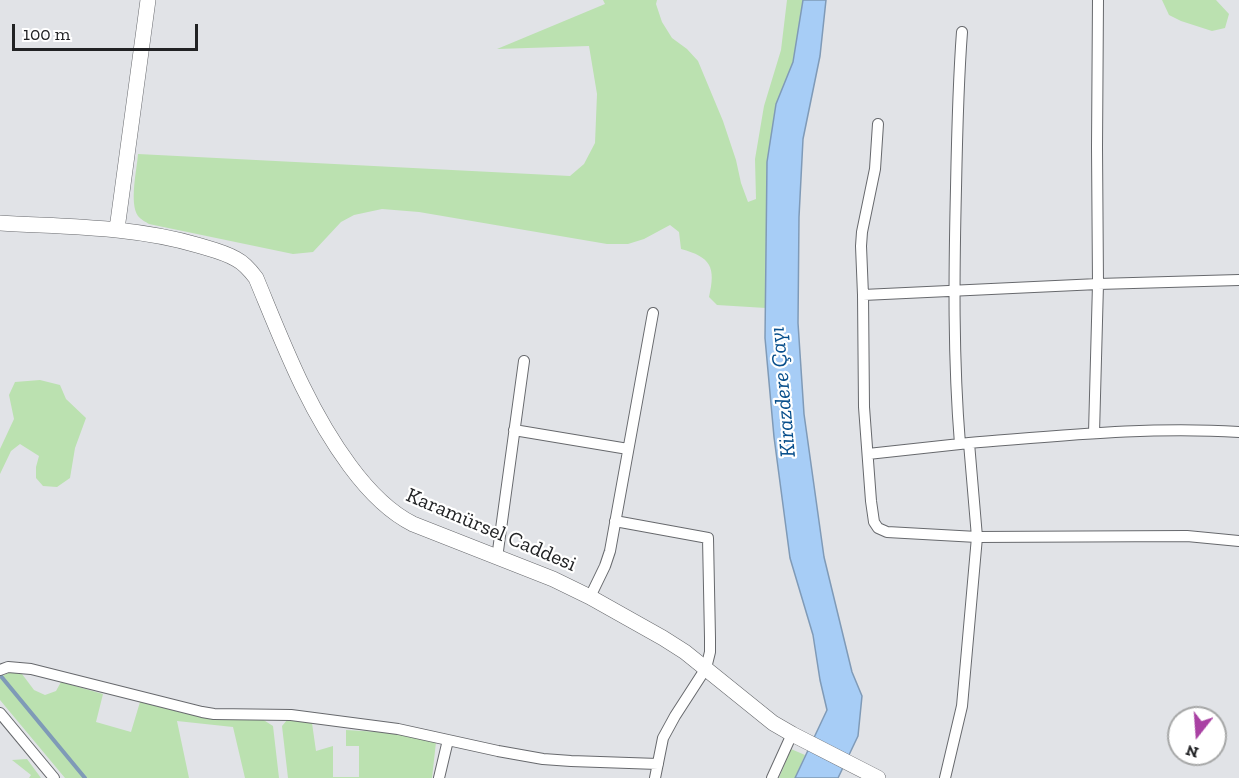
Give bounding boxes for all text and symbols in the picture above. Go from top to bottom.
scale bar [15,12,201,50]
text: 100 m [23,23,70,45]
water label: Kirazdere Çayı [764,325,802,459]
street label: Karamürsel Caddesi [402,483,580,577]
north arrow [1167,706,1227,766]
text: N [1184,741,1201,763]

